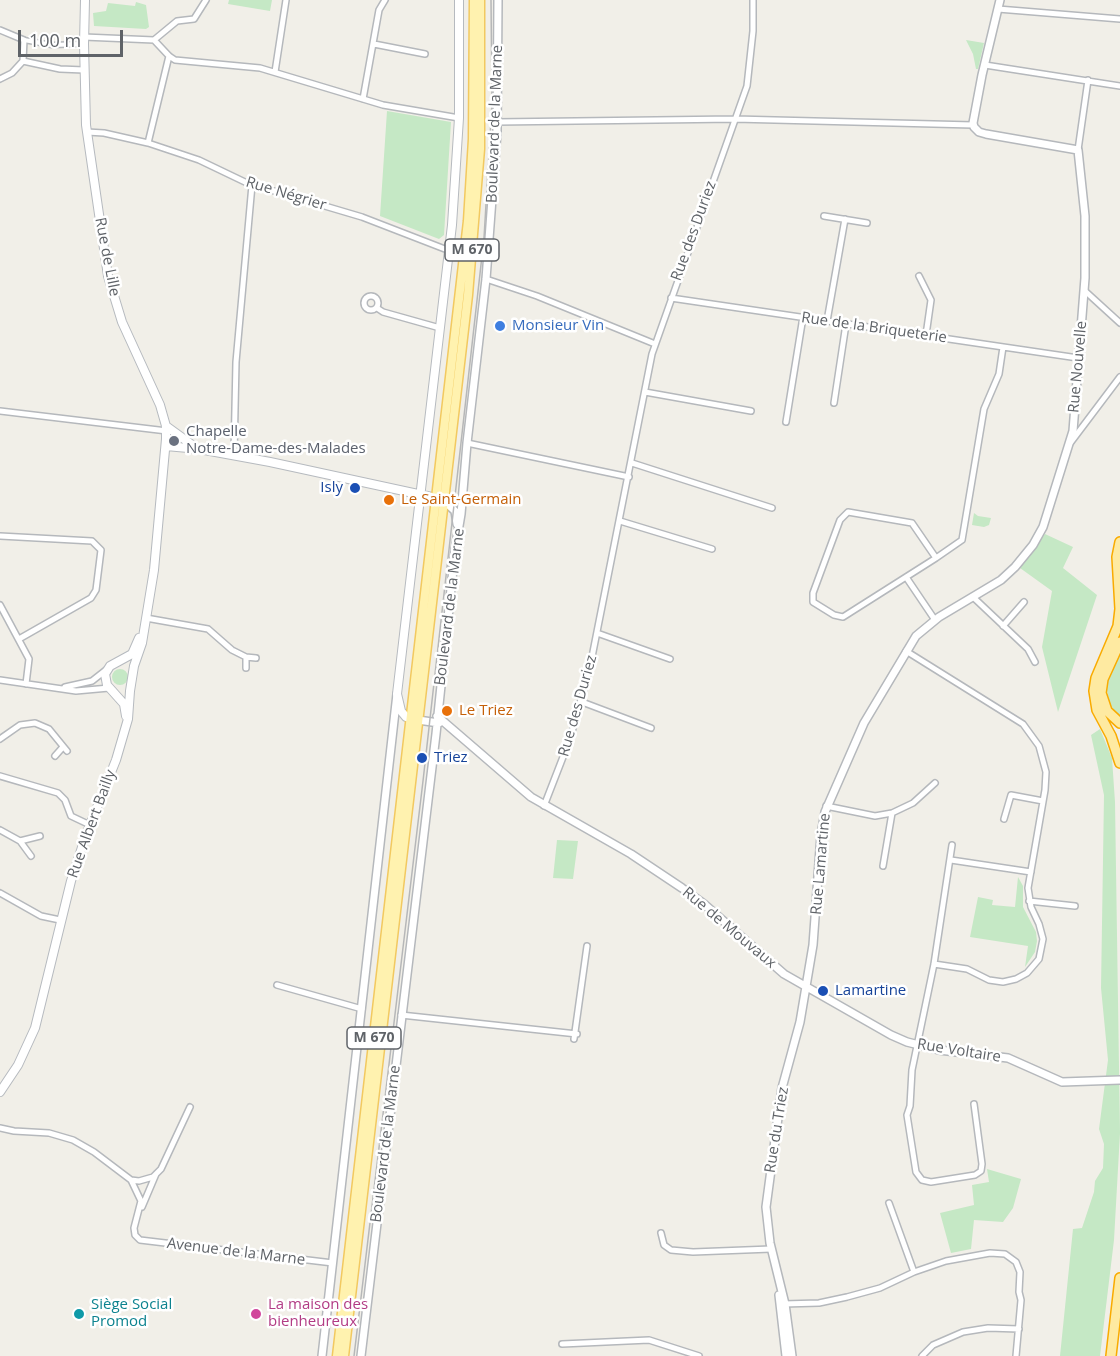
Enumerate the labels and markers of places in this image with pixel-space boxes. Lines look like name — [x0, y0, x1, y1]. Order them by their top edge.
place label: Monsieur Vin — [512, 317, 604, 335]
marker: Monsieur Vin — [493, 319, 507, 333]
place label: Chapelle Notre-Dame-des-Malades — [186, 423, 366, 458]
marker: Chapelle Notre-Dame-des-Malades — [167, 434, 181, 448]
place label: Isly — [320, 479, 343, 497]
marker: Isly — [348, 481, 362, 495]
place label: Le Saint-Germain — [401, 491, 522, 509]
marker: Le Saint-Germain — [382, 493, 396, 507]
place label: Le Triez — [459, 702, 513, 720]
marker: Le Triez — [440, 704, 454, 718]
place label: Triez — [434, 749, 468, 767]
marker: Triez — [415, 751, 429, 765]
place label: Lamartine — [835, 982, 906, 1000]
marker: Lamartine — [816, 984, 830, 998]
place label: Siège Social Promod — [91, 1296, 172, 1331]
place label: La maison des bienheureux — [268, 1296, 368, 1331]
marker: Siège Social Promod — [72, 1307, 86, 1321]
marker: La maison des bienheureux — [249, 1307, 263, 1321]

